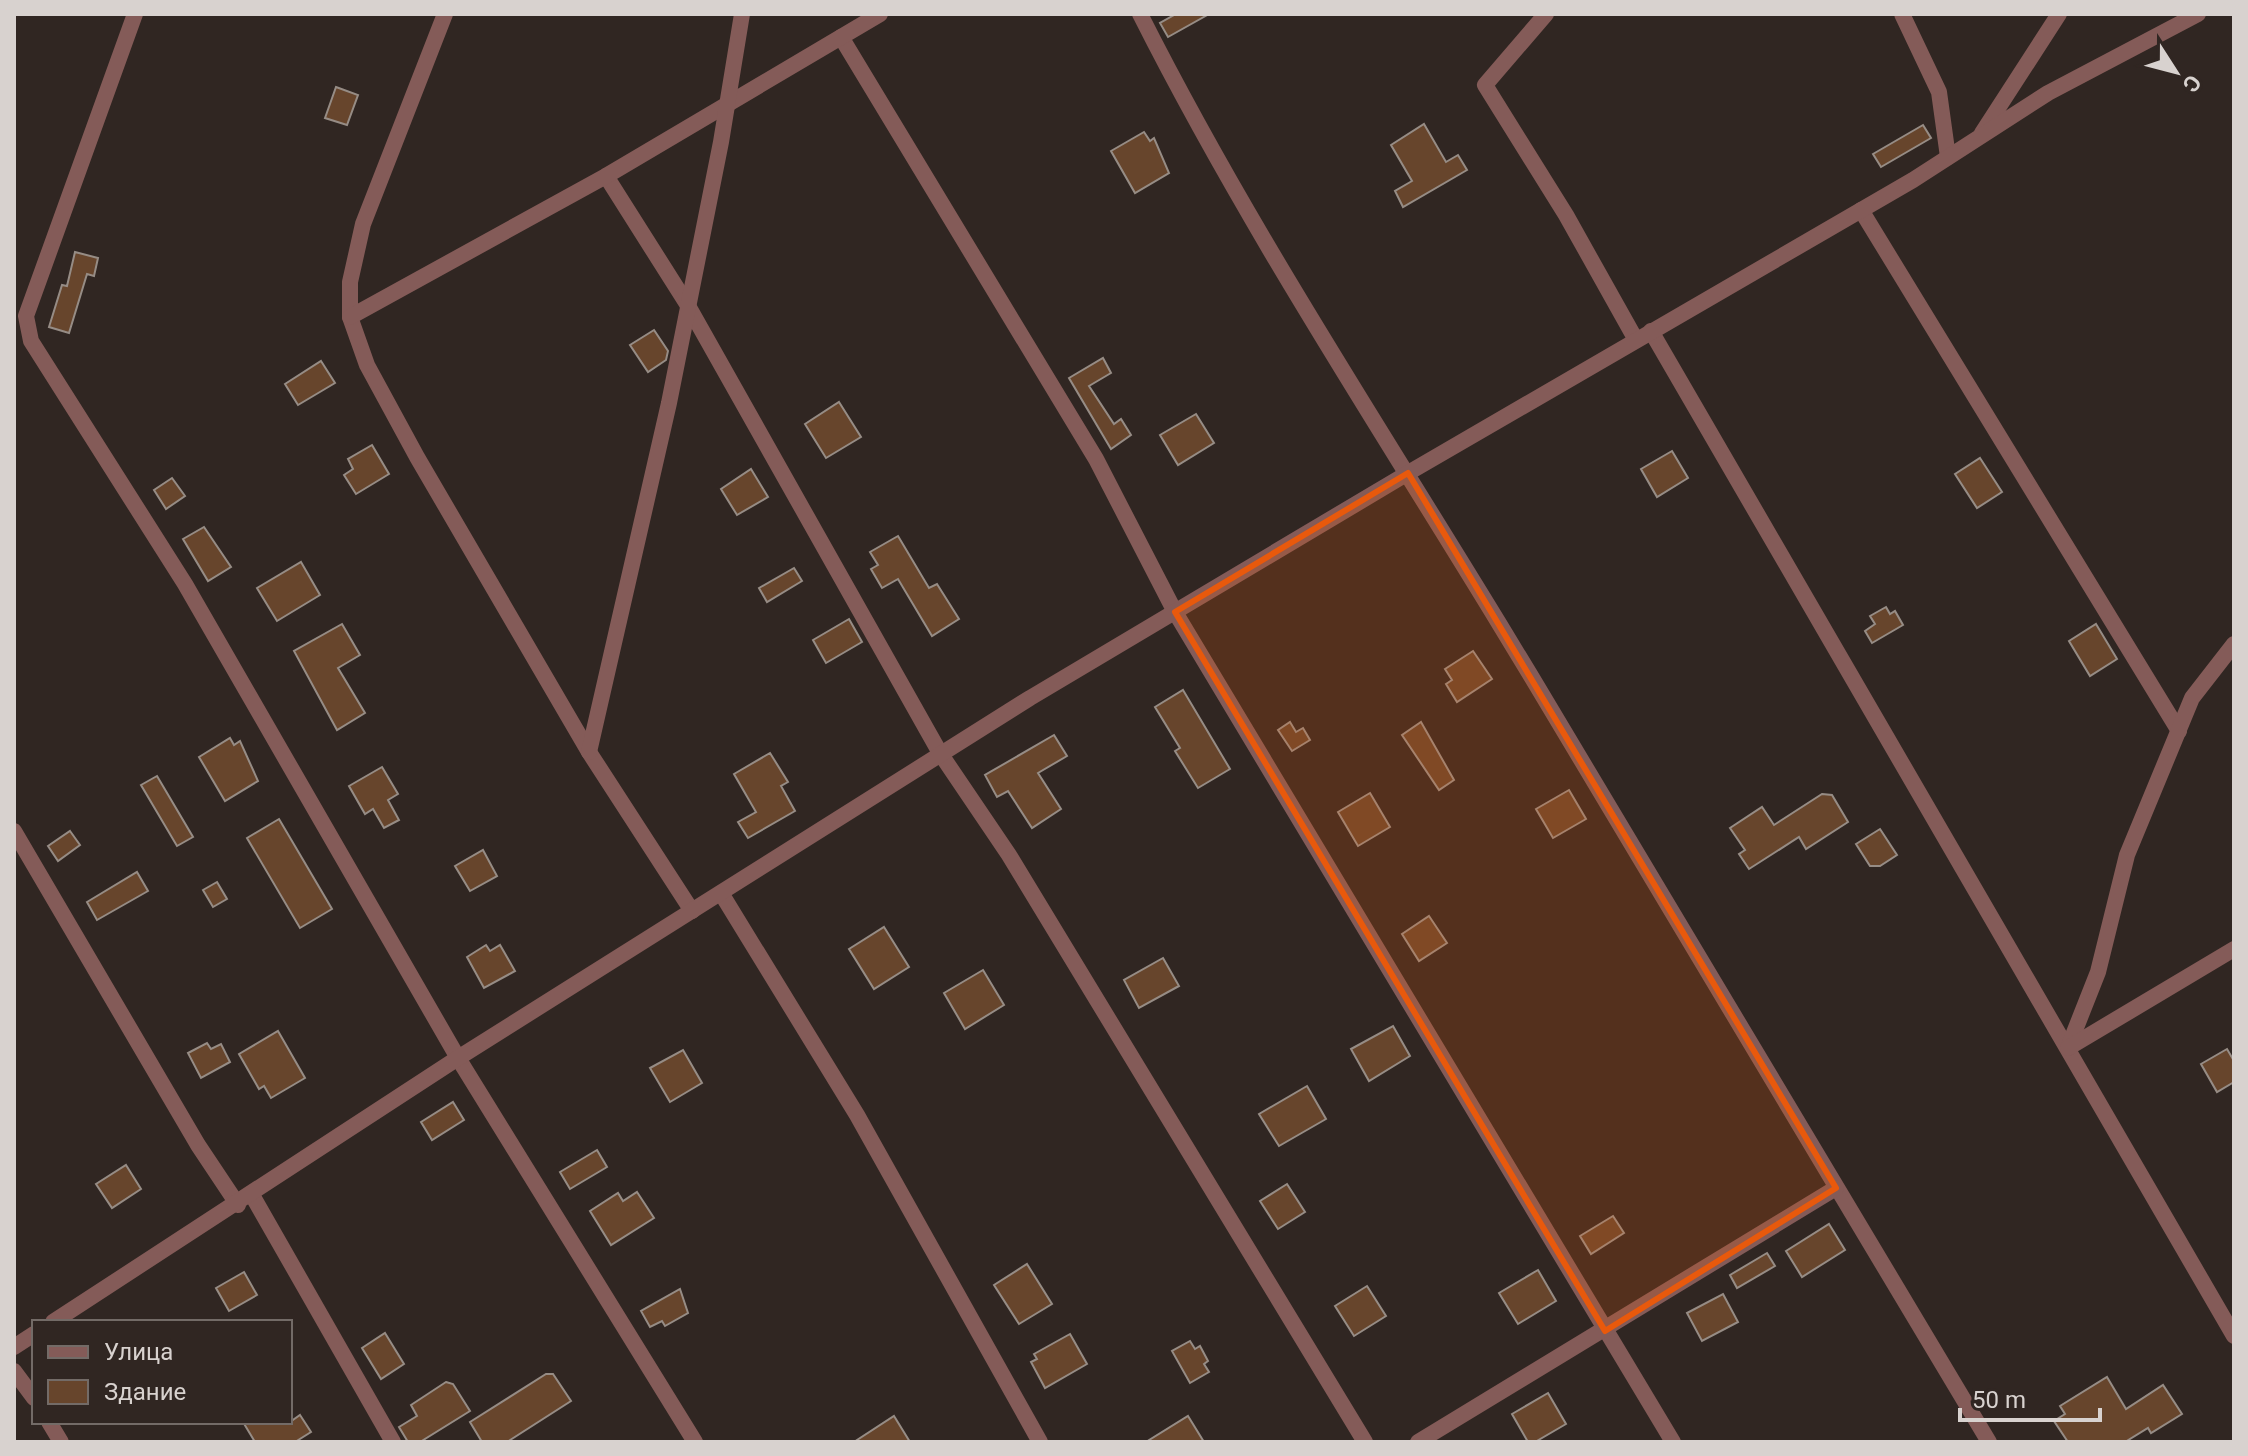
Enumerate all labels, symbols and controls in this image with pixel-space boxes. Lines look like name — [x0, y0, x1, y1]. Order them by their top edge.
north arrow — [2136, 32, 2216, 112]
text: С — [2177, 70, 2206, 97]
legend — [32, 1320, 292, 1424]
text: Улица — [104, 1338, 173, 1366]
scale bar — [1960, 1372, 2100, 1422]
text: Здание — [104, 1378, 186, 1406]
text: 50 m — [1972, 1386, 2026, 1414]

